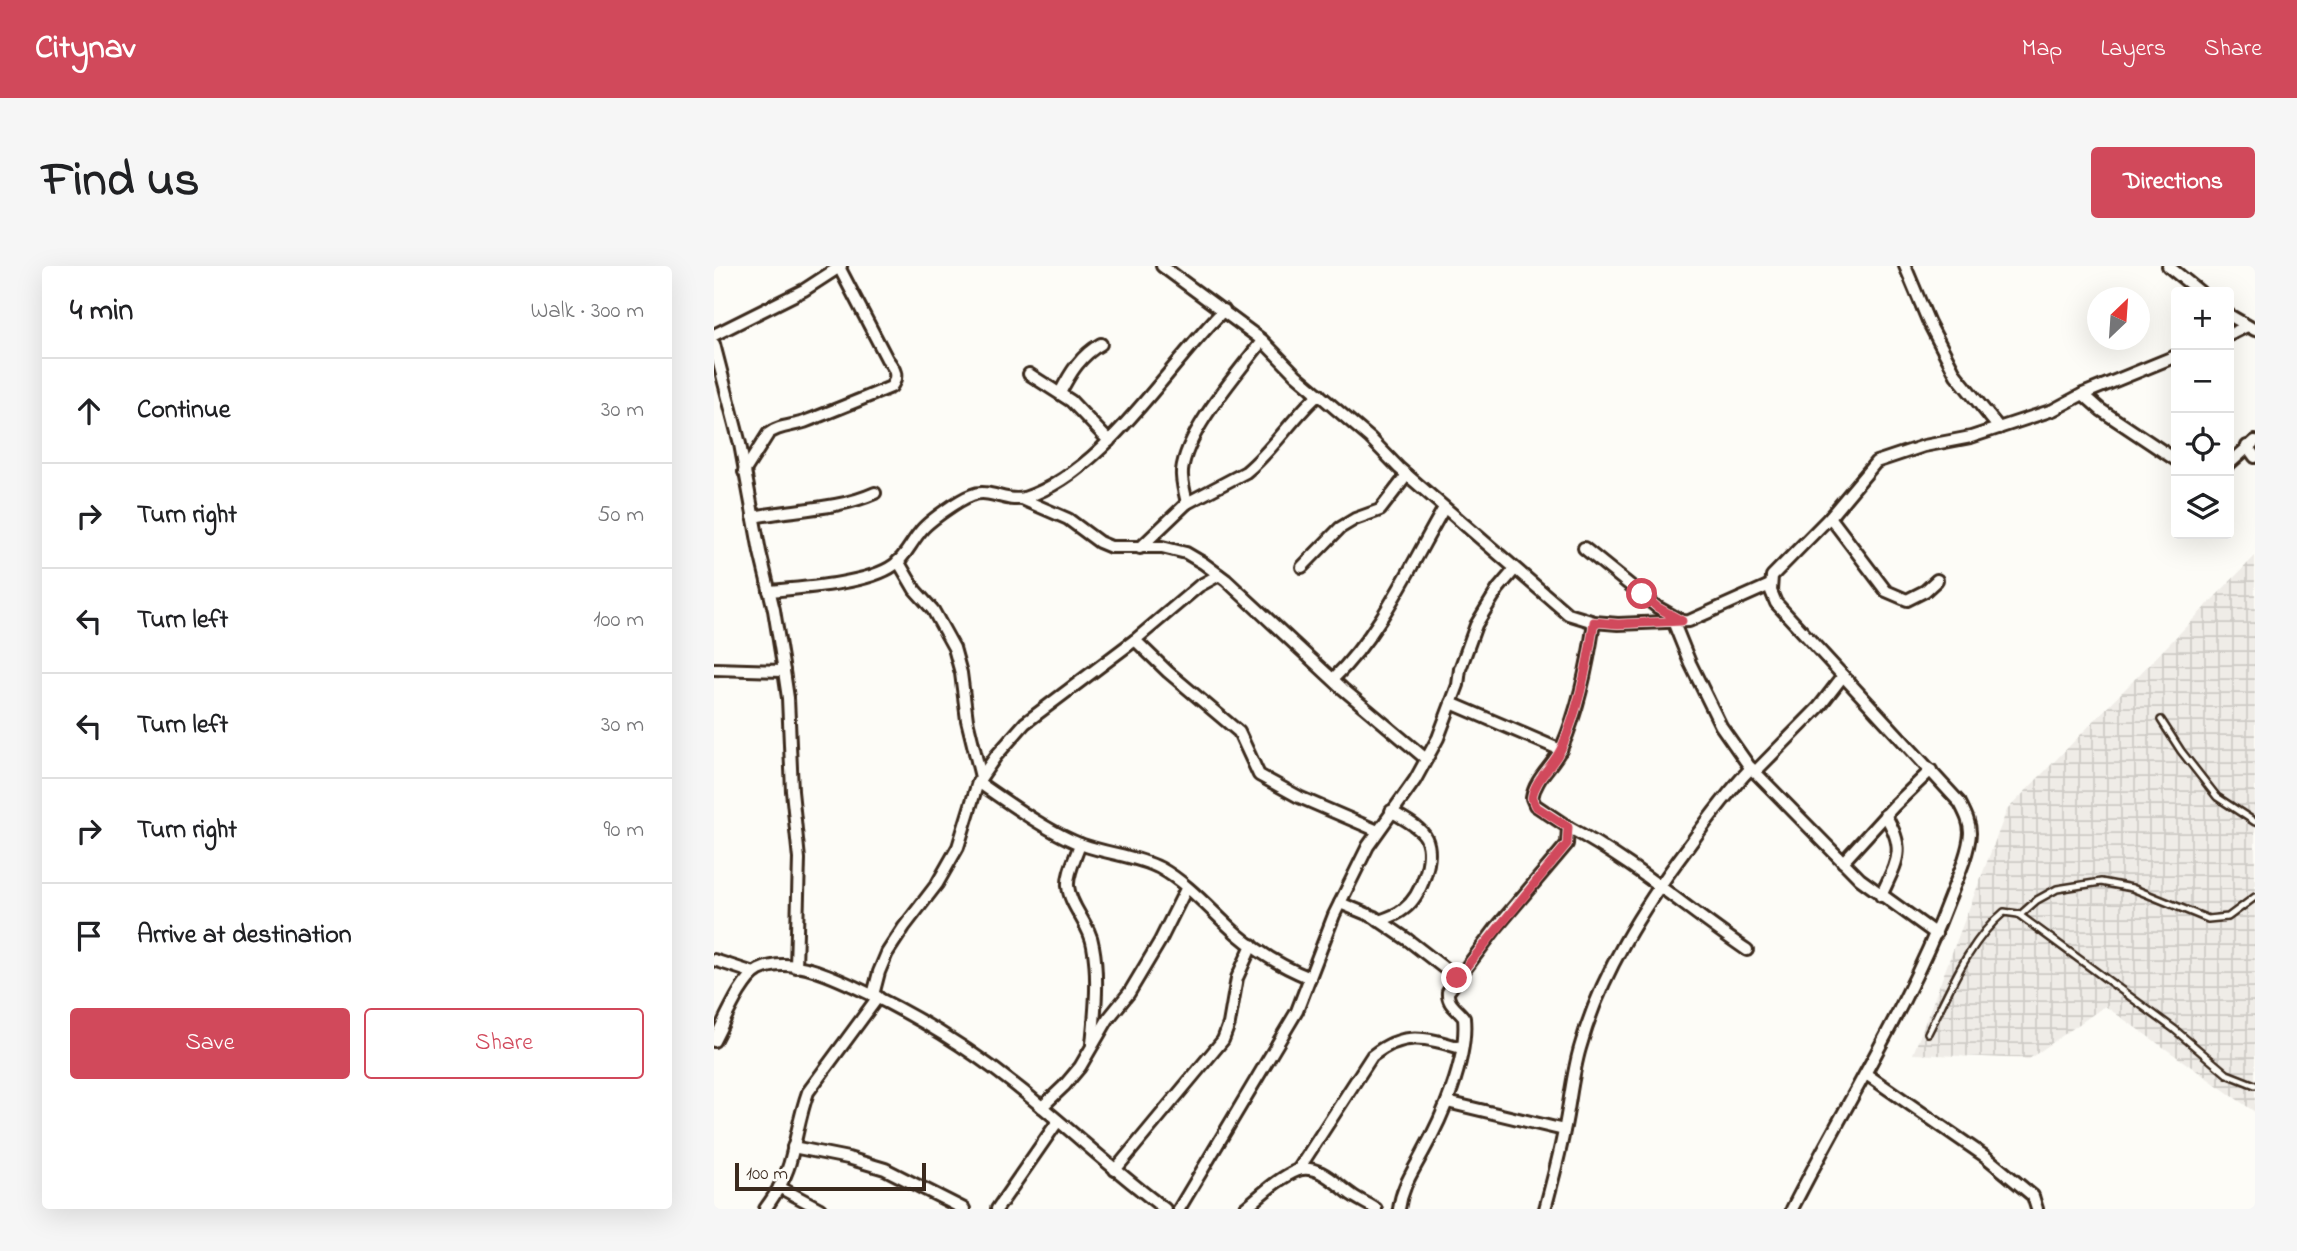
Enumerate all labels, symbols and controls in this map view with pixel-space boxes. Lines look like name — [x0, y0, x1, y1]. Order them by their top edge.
text: Citynav — [35, 25, 135, 73]
text: Map — [2022, 32, 2062, 67]
text: Layers — [2100, 32, 2166, 67]
text: Share — [2204, 32, 2262, 67]
text: Find us — [42, 146, 199, 218]
button: Directions — [2091, 147, 2255, 218]
north arrow — [2087, 287, 2150, 350]
map controls — [2171, 287, 2234, 539]
button: + — [2171, 287, 2234, 350]
text: 4 min — [70, 290, 133, 334]
text: Walk · 300 m — [530, 295, 644, 328]
button: − — [2171, 350, 2234, 413]
icon: ahead — [70, 392, 108, 430]
text: Continue — [137, 392, 230, 430]
text: 30 m — [601, 394, 644, 427]
button: locate — [2171, 413, 2234, 476]
button: layers — [2171, 476, 2234, 539]
icon: right — [70, 497, 108, 535]
text: Turn right — [137, 497, 237, 535]
text: 50 m — [597, 499, 644, 532]
route start — [1626, 578, 1657, 609]
icon: left — [70, 602, 108, 640]
text: Turn left — [137, 602, 228, 640]
text: 100 m — [593, 604, 644, 637]
icon: left — [70, 707, 108, 745]
text: Turn left — [137, 707, 228, 745]
text: 30 m — [601, 709, 644, 742]
icon: right — [70, 812, 108, 850]
text: Turn right — [137, 812, 237, 850]
text: 90 m — [604, 814, 644, 847]
icon: arrive — [70, 917, 108, 955]
text: Arrive at destination — [137, 917, 352, 955]
route end — [1441, 962, 1472, 993]
button: Save — [70, 1008, 350, 1079]
button: Share — [364, 1008, 644, 1079]
scale bar — [735, 1160, 926, 1192]
text: 100 m — [746, 1161, 788, 1188]

